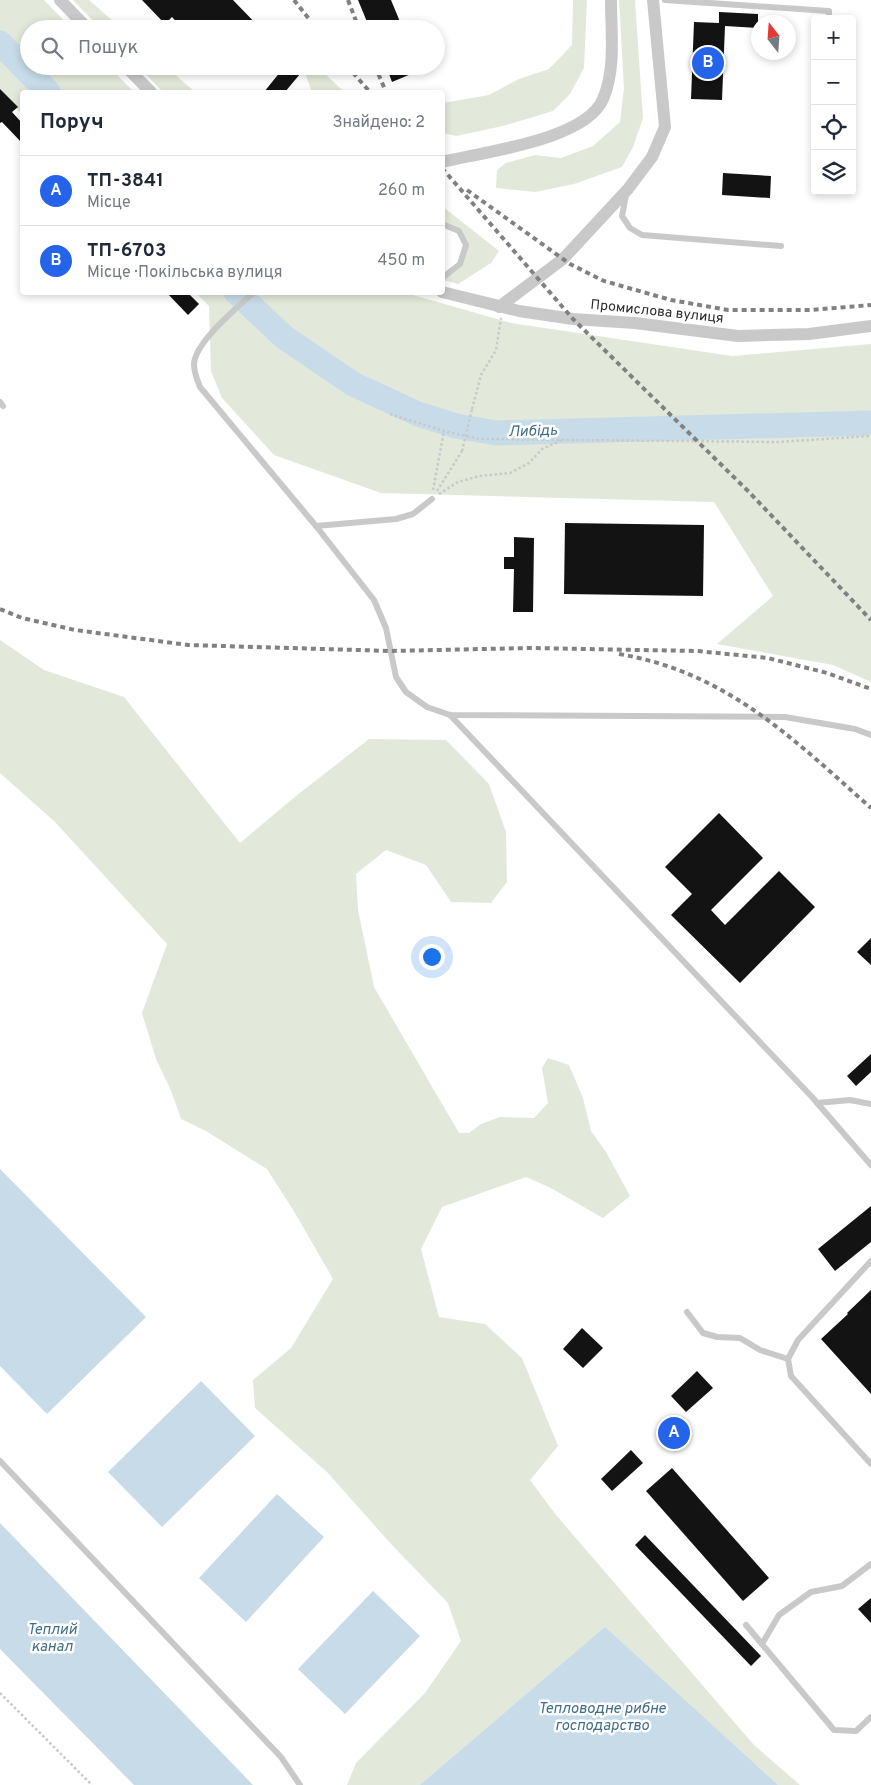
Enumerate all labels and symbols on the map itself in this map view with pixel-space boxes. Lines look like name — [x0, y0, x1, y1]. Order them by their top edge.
north arrow — [751, 15, 796, 60]
pin: B — [692, 44, 724, 82]
street label: Промислова вулиця — [590, 297, 724, 327]
water label: Либідь — [508, 422, 558, 442]
your location — [419, 944, 445, 970]
pin: A — [658, 1414, 690, 1452]
water label: Теплий канал — [27, 1621, 78, 1657]
water label: Тепловодне рибне господарство — [538, 1700, 666, 1736]

